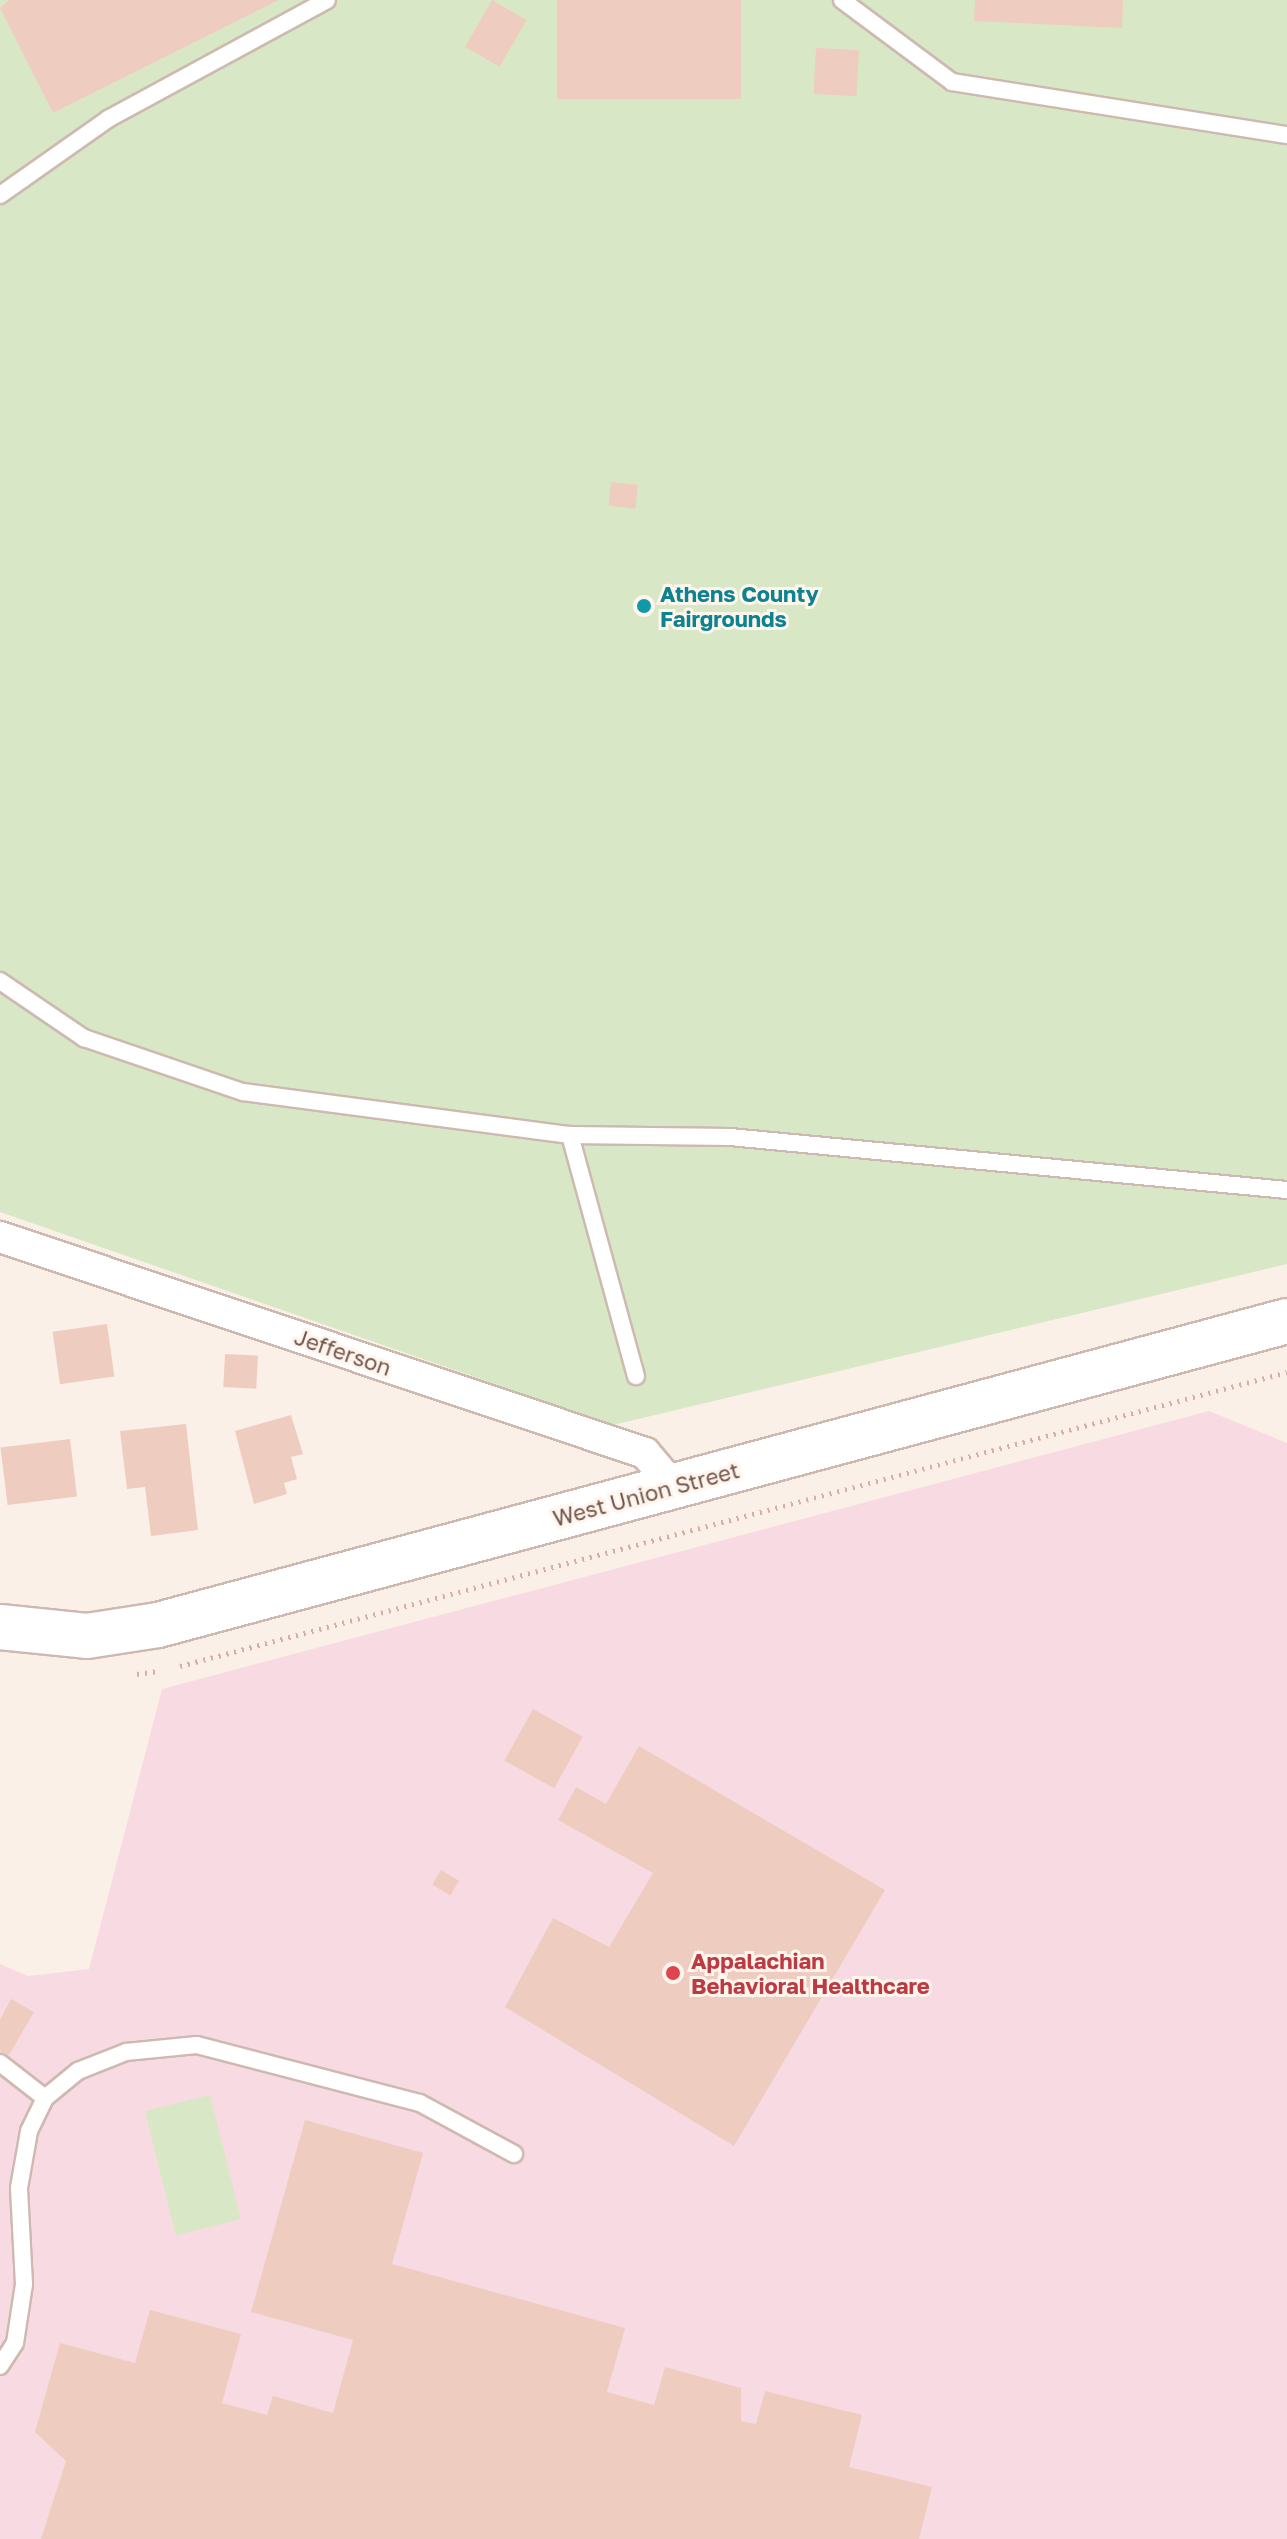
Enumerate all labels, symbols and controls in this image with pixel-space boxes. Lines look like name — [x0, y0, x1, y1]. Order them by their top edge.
place label: Athens County Fairgrounds — [660, 580, 819, 632]
marker: Athens County Fairgrounds — [635, 597, 653, 615]
street label: Jefferson — [291, 1323, 395, 1381]
street label: West Union Street — [550, 1456, 742, 1532]
place label: Appalachian Behavioral Healthcare — [691, 1947, 930, 1998]
marker: Appalachian Behavioral Healthcare — [662, 1962, 684, 1984]

